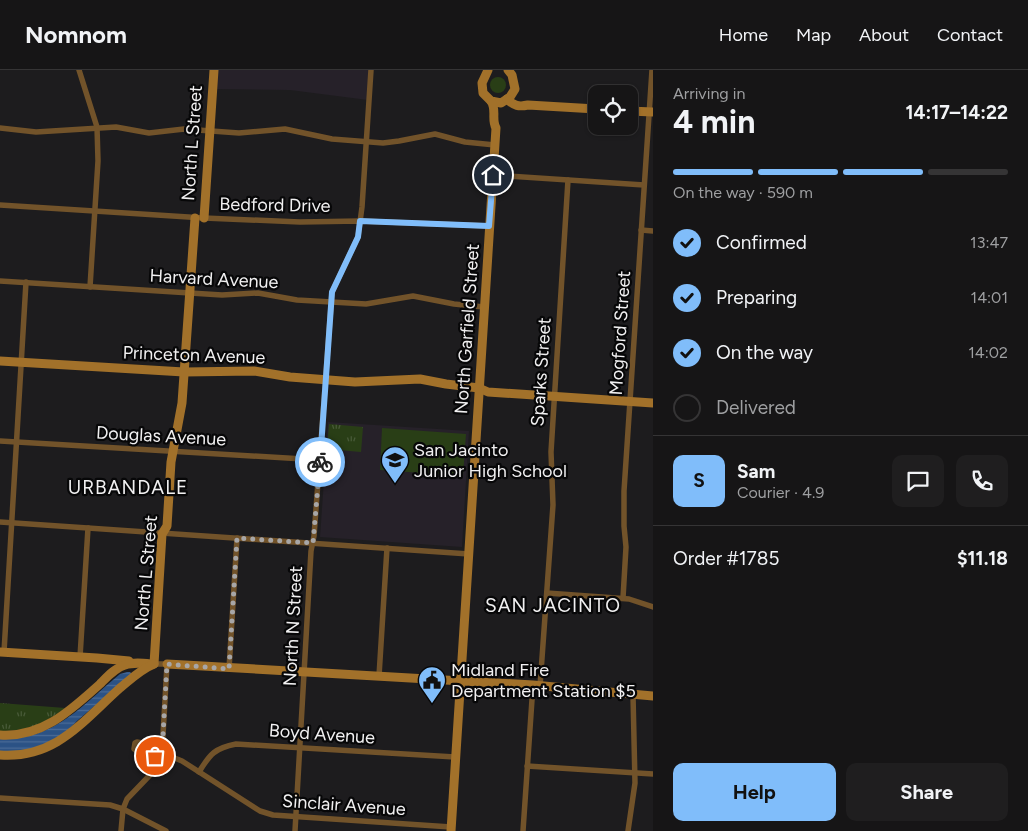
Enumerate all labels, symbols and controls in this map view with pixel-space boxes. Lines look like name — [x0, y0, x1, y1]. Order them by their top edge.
text: Nomnom — [25, 20, 127, 49]
text: Home — [719, 24, 768, 46]
text: Map — [796, 24, 831, 46]
text: About — [859, 24, 909, 46]
text: Contact — [937, 24, 1003, 46]
street label: North L Street — [177, 84, 207, 202]
text: Arriving in — [673, 84, 745, 103]
map controls — [588, 85, 638, 135]
button: locate — [588, 85, 638, 135]
text: 14:17–14:22 — [905, 101, 1008, 124]
text: 4 min — [673, 103, 755, 141]
pin — [472, 154, 514, 196]
icon: home — [479, 161, 507, 189]
text: On the way · 590 m — [673, 183, 813, 202]
street label: Bedford Drive — [219, 193, 331, 217]
icon: check — [673, 229, 701, 257]
text: Confirmed — [716, 231, 807, 254]
text: 13:47 — [970, 233, 1008, 252]
street label: North Garfield Street — [450, 243, 484, 415]
street label: Harvard Avenue — [149, 265, 279, 293]
street label: Mogford Street — [605, 270, 635, 396]
icon: check — [673, 284, 701, 312]
text: Preparing — [716, 286, 797, 309]
text: 14:01 — [971, 288, 1008, 307]
street label: Sparks Street — [526, 317, 556, 427]
icon: check — [673, 339, 701, 367]
text: On the way — [716, 341, 813, 364]
street label: Princeton Avenue — [122, 342, 266, 368]
text: 14:02 — [968, 343, 1008, 362]
text: Delivered — [716, 396, 796, 419]
street label: Douglas Avenue — [95, 422, 227, 450]
courier — [295, 437, 345, 487]
place label: San Jacinto Junior High School — [414, 439, 567, 482]
school or university icon: San Jacinto Junior High School — [380, 445, 410, 484]
icon: bike — [306, 448, 334, 476]
button: chat — [892, 455, 944, 507]
button: phone — [956, 455, 1008, 507]
text: Sam — [737, 460, 775, 483]
text: S — [693, 469, 705, 492]
district label: URBANDALE — [68, 476, 188, 499]
text: Courier · 4.9 — [737, 483, 824, 502]
street label: North L Street — [130, 514, 162, 632]
text: Order #1785 — [673, 547, 779, 570]
text: $11.18 — [957, 547, 1008, 570]
street label: North N Street — [279, 565, 307, 687]
district label: SAN JACINTO — [485, 594, 621, 617]
place label: Midland Fire Department Station $5 — [451, 659, 636, 702]
public building icon: Midland Fire Department Station $5 — [417, 665, 447, 704]
street label: Boyd Avenue — [268, 719, 376, 749]
pin — [134, 735, 176, 777]
icon: bag — [141, 742, 169, 770]
button: Help — [673, 763, 836, 821]
button: Share — [846, 763, 1008, 821]
street label: Sinclair Avenue — [282, 790, 407, 820]

